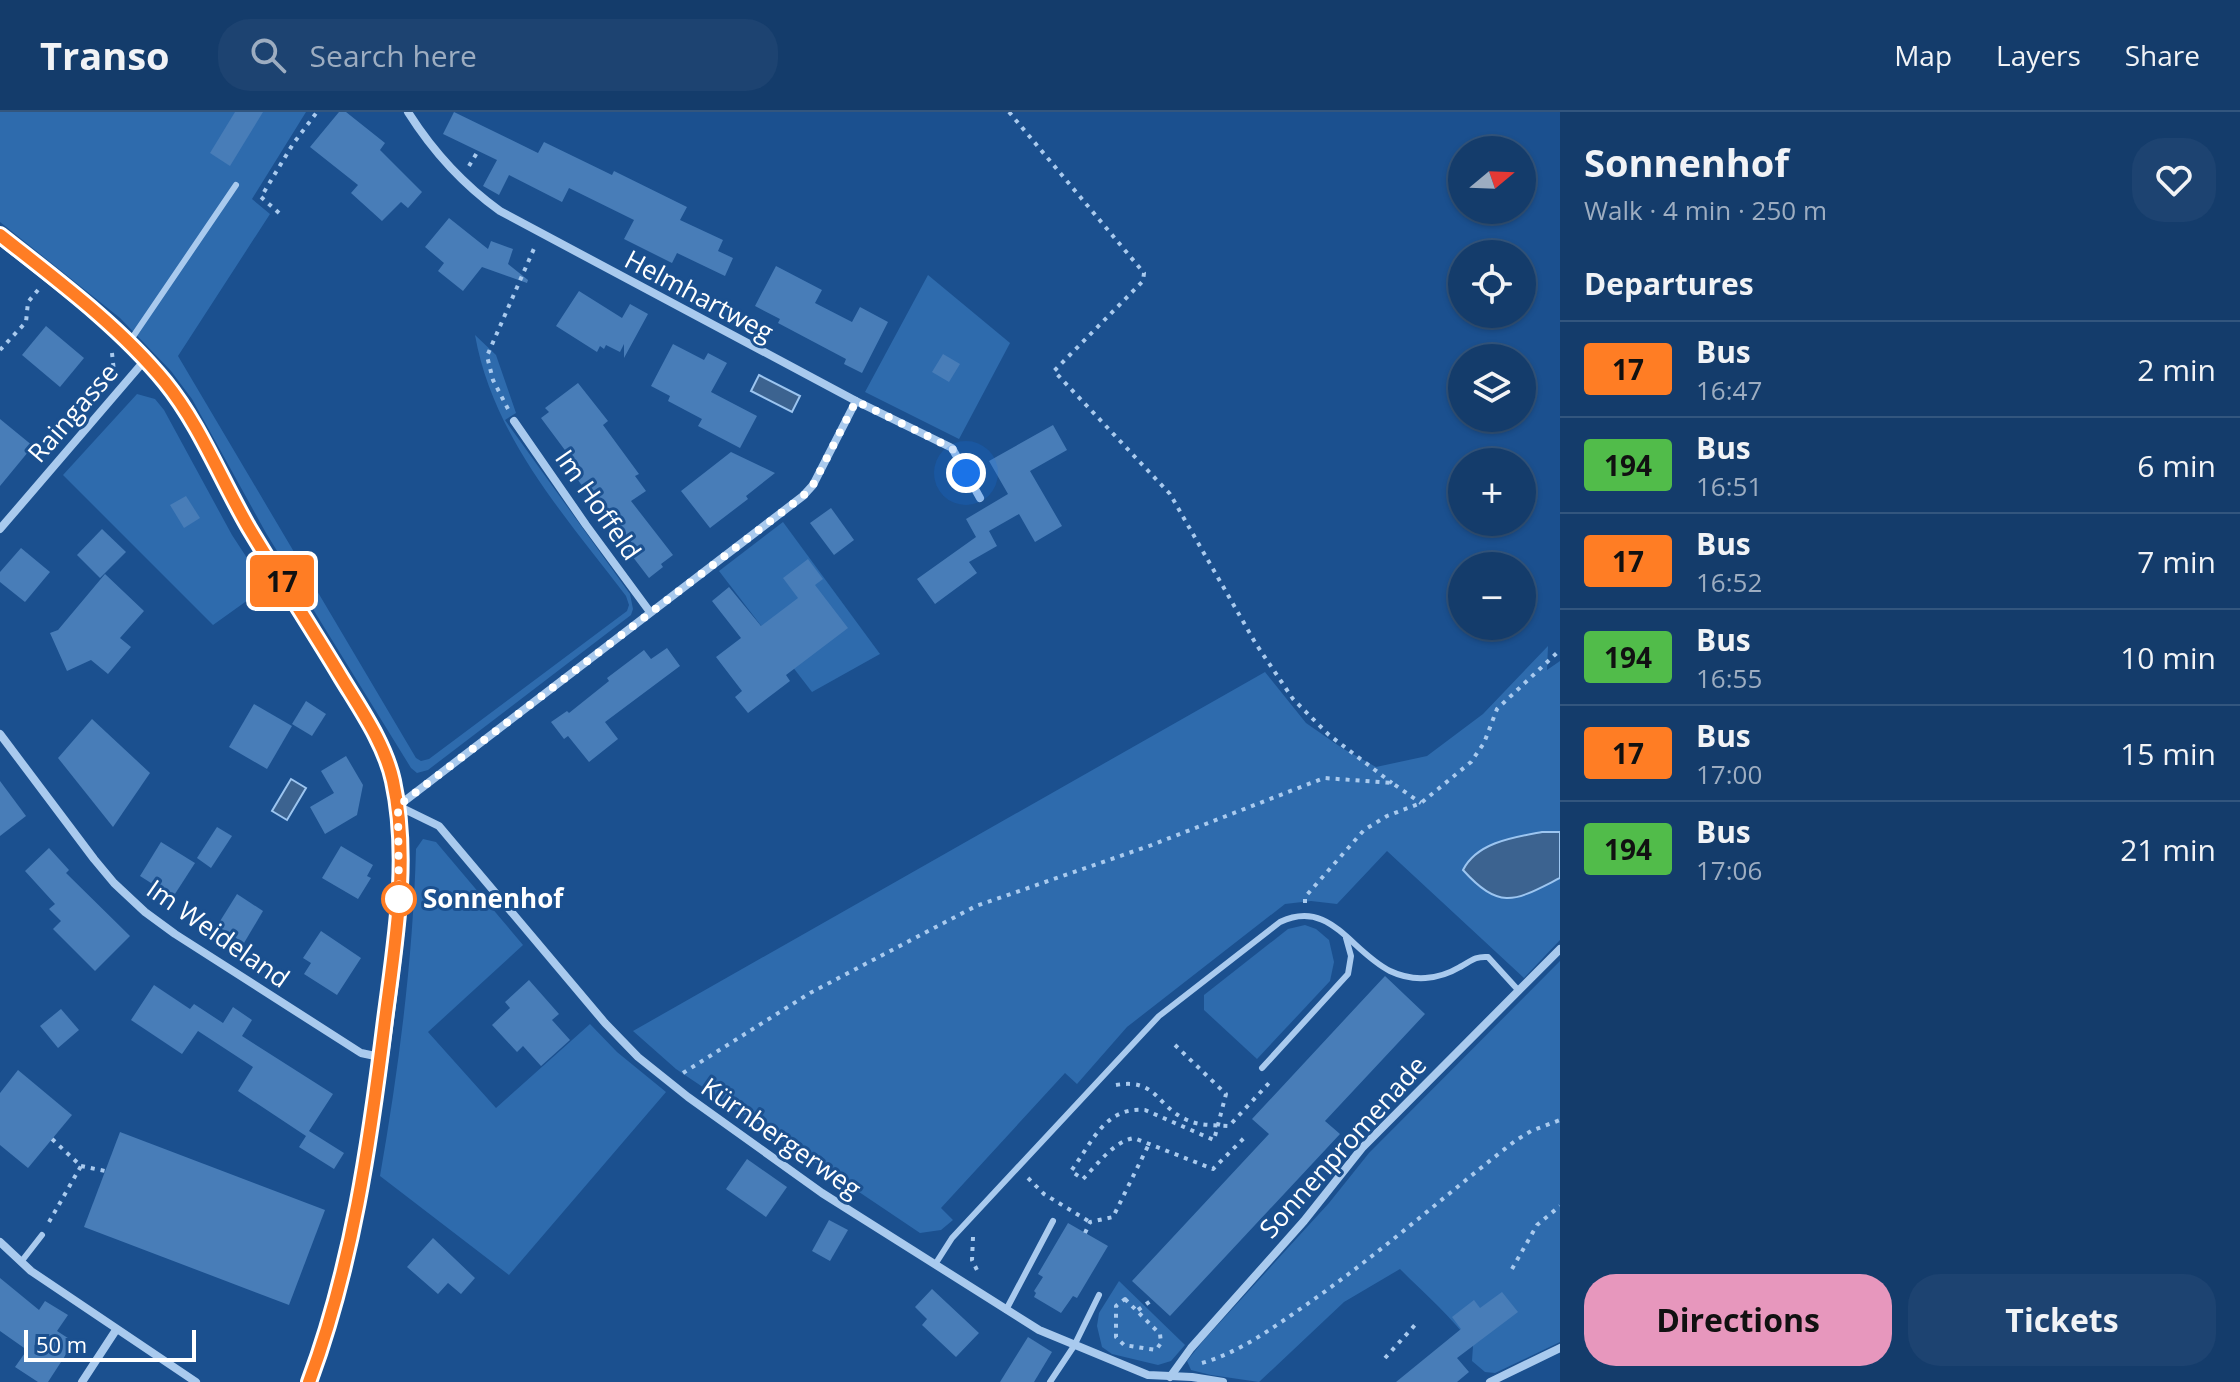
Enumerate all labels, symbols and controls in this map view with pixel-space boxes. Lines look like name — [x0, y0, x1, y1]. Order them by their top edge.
search box — [218, 19, 778, 91]
text: Transo — [40, 29, 170, 81]
icon: search — [246, 33, 290, 77]
text: Search here — [310, 35, 477, 76]
text: Map — [1894, 36, 1952, 74]
text: Layers — [1996, 36, 2081, 74]
text: Share — [2125, 36, 2200, 74]
north arrow — [1448, 136, 1536, 224]
map controls — [1448, 136, 1536, 640]
text: Sonnenhof — [1584, 136, 1789, 188]
button: heart — [2132, 138, 2216, 222]
text: Walk · 4 min · 250 m — [1584, 192, 1827, 228]
button: locate — [1448, 240, 1536, 328]
street label: Helmhartweg — [619, 241, 780, 349]
text: Departures — [1584, 263, 1754, 304]
text: Bus — [1696, 331, 1751, 372]
button: layers — [1448, 344, 1536, 432]
text: 2 min — [2137, 349, 2216, 390]
text: 17 — [1612, 350, 1644, 388]
street label: Raingasse — [19, 355, 126, 470]
text: 16:47 — [1696, 372, 1762, 408]
text: Bus — [1696, 427, 1751, 468]
street label: Im Hoffeld — [548, 442, 650, 567]
text: 6 min — [2137, 445, 2216, 486]
text: 194 — [1604, 446, 1652, 484]
button: + — [1448, 448, 1536, 536]
your location — [946, 453, 986, 493]
text: 16:51 — [1696, 468, 1762, 504]
text: Bus — [1696, 523, 1751, 564]
text: 7 min — [2137, 541, 2216, 582]
text: 17 — [1612, 542, 1644, 580]
button: − — [1448, 552, 1536, 640]
line badge: 17 — [246, 555, 318, 607]
text: 17 — [266, 562, 298, 600]
text: 16:52 — [1696, 564, 1762, 600]
text: Bus — [1696, 619, 1751, 660]
text: 10 min — [2120, 637, 2216, 678]
text: 194 — [1604, 638, 1652, 676]
text: 16:55 — [1696, 660, 1762, 696]
text: Bus — [1696, 715, 1751, 756]
text: 15 min — [2120, 733, 2216, 774]
text: 17 — [1612, 734, 1644, 772]
text: 17:00 — [1696, 756, 1762, 792]
text: Bus — [1696, 811, 1751, 852]
text: 21 min — [2120, 829, 2216, 870]
text: 194 — [1604, 830, 1652, 868]
text: 17:06 — [1696, 852, 1762, 888]
street label: Im Weideland — [140, 871, 297, 996]
place label: Sonnenhof — [423, 880, 565, 916]
marker: Sonnenhof — [382, 882, 416, 916]
street label: Sonnenpromenade — [1251, 1047, 1434, 1245]
street label: Kürnbergerweg — [694, 1069, 869, 1206]
button: Directions — [1584, 1274, 1892, 1366]
button: Tickets — [1908, 1274, 2216, 1366]
scale bar — [24, 1326, 196, 1362]
text: 50 m — [36, 1329, 87, 1359]

